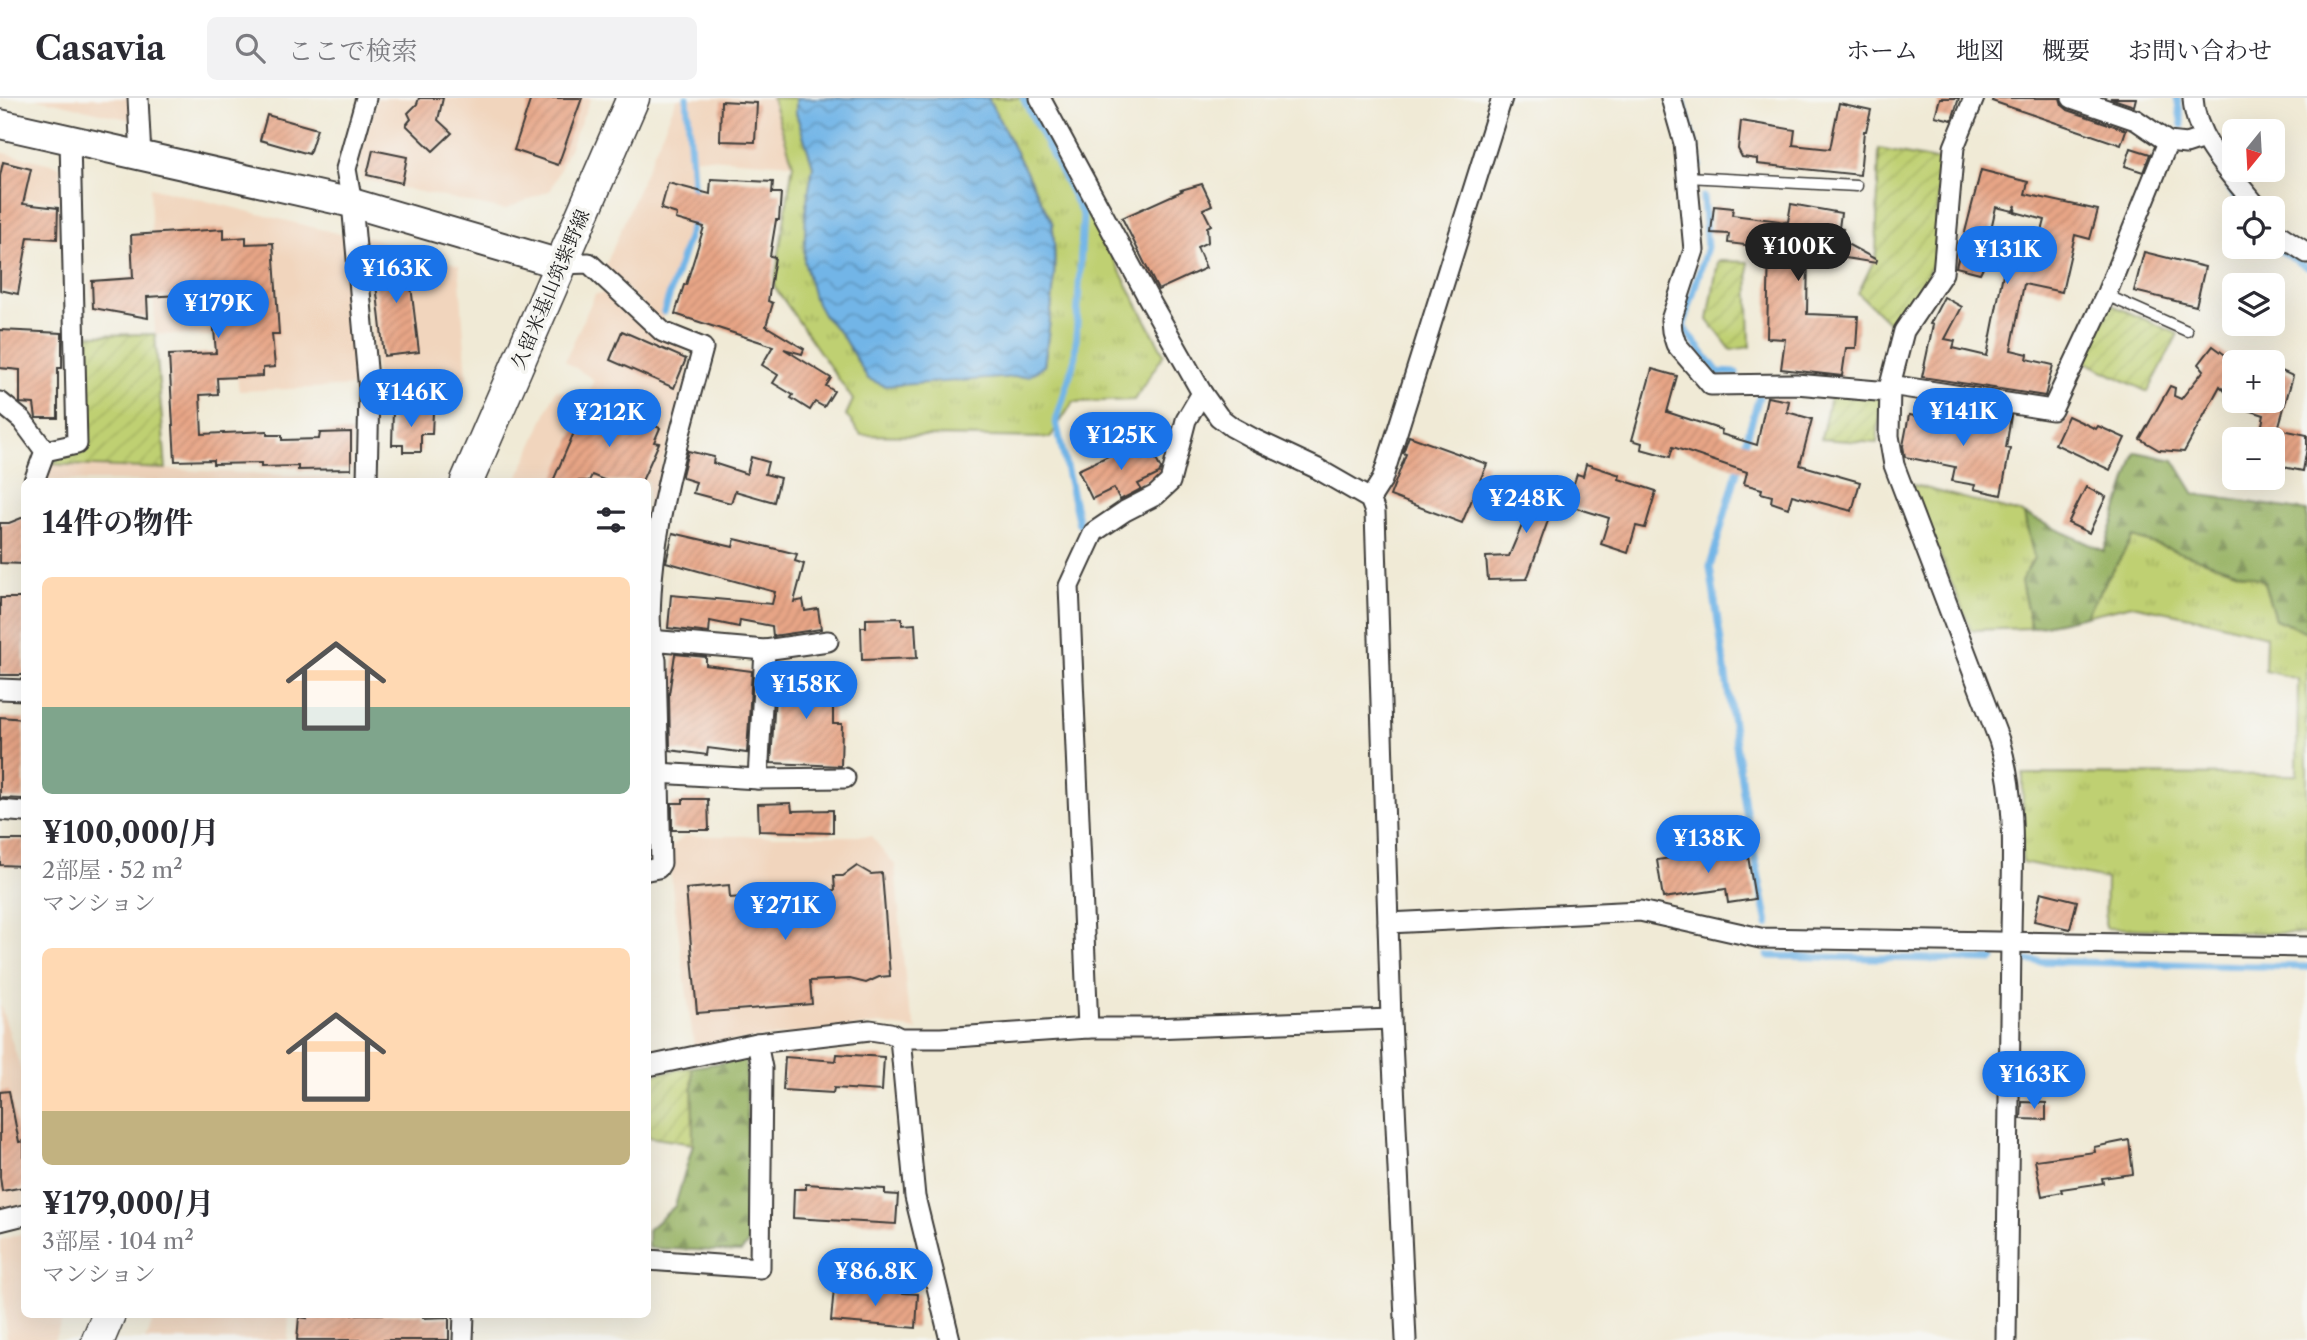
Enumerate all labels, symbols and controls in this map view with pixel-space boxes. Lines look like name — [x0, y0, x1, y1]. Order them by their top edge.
search box — [207, 17, 697, 80]
text: Casavia — [35, 28, 165, 69]
icon: search — [231, 29, 269, 67]
text: ここで検索 — [287, 35, 417, 67]
text: ホーム — [1846, 36, 1918, 65]
text: 地図 — [1956, 36, 2004, 65]
text: 概要 — [2042, 36, 2090, 65]
text: お問い合わせ — [2128, 36, 2272, 65]
north arrow — [2222, 119, 2286, 182]
map controls — [2222, 119, 2285, 490]
button: locate — [2222, 196, 2285, 259]
street label: 久留米基山筑紫野線 — [506, 206, 594, 372]
pin: ¥100K — [1749, 223, 1847, 283]
pin: ¥131K — [1958, 226, 2056, 286]
text: ¥100K — [1761, 232, 1835, 260]
text: ¥131K — [1973, 235, 2041, 263]
pin: ¥163K — [347, 246, 445, 305]
text: ¥163K — [360, 254, 432, 282]
button: layers — [2222, 273, 2285, 336]
pin: ¥179K — [169, 280, 267, 340]
text: ¥179K — [183, 289, 253, 317]
button: + — [2222, 350, 2285, 413]
pin: ¥146K — [362, 370, 460, 429]
text: ¥146K — [375, 378, 447, 406]
pin: ¥141K — [1914, 388, 2012, 448]
pin: ¥212K — [560, 390, 658, 449]
text: ¥141K — [1929, 397, 1997, 425]
text: ¥212K — [573, 398, 645, 426]
pin: ¥125K — [1072, 412, 1170, 472]
text: ¥125K — [1086, 421, 1156, 449]
button: − — [2222, 427, 2285, 490]
pin: ¥248K — [1477, 476, 1575, 535]
text: ¥248K — [1488, 484, 1564, 512]
icon: filters — [592, 501, 630, 539]
text: 14件の物件 — [42, 504, 193, 541]
icon: home — [273, 623, 399, 749]
pin: ¥158K — [757, 662, 855, 721]
text: ¥158K — [770, 670, 842, 698]
text: ¥100,000/月 — [42, 814, 220, 851]
pin: ¥138K — [1659, 816, 1757, 875]
text: ¥138K — [1672, 824, 1744, 852]
text: 2部屋 · 52 m² — [42, 856, 183, 884]
pin: ¥271K — [736, 882, 834, 942]
text: マンション — [42, 889, 156, 917]
text: ¥271K — [750, 891, 820, 919]
icon: home — [273, 994, 399, 1120]
pin: ¥163K — [1985, 1052, 2083, 1111]
text: ¥163K — [1998, 1060, 2070, 1088]
text: ¥179,000/月 — [42, 1185, 214, 1222]
text: 3部屋 · 104 m² — [42, 1227, 194, 1255]
pin: ¥86.8K — [818, 1248, 932, 1308]
text: ¥86.8K — [834, 1257, 916, 1285]
text: マンション — [42, 1260, 156, 1288]

